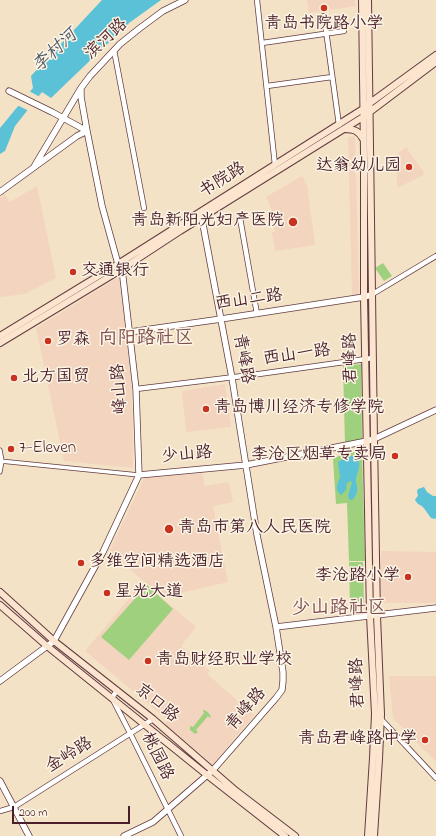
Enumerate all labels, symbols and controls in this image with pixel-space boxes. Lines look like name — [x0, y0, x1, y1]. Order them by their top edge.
marker: 青岛书院路小学 — [319, 3, 329, 13]
street label: 滨河路 — [81, 15, 133, 65]
place label: 青岛书院路小学 — [265, 15, 383, 35]
water label: 李村河 — [29, 26, 83, 78]
place label: 达翁幼儿园 — [316, 157, 401, 177]
street label: 书院路 — [196, 159, 250, 203]
marker: 达翁幼儿园 — [404, 162, 414, 172]
place label: 青岛新阳光妇产医院 — [131, 212, 284, 232]
marker: 青岛新阳光妇产医院 — [287, 216, 299, 228]
place label: 交通银行 — [81, 262, 149, 282]
marker: 交通银行 — [68, 267, 78, 277]
street label: 西山二路 — [214, 286, 284, 316]
district label: 向阳路社区 — [99, 329, 193, 351]
place label: 罗森 — [56, 331, 90, 351]
street label: 青峰路 — [228, 332, 256, 386]
street label: 君峰路 — [341, 332, 363, 384]
marker: 罗森 — [43, 336, 53, 346]
street label: 西山一路 — [262, 341, 332, 371]
street label: 峰山路 — [109, 363, 133, 415]
place label: 北方国贸 — [22, 368, 90, 388]
marker: 北方国贸 — [9, 373, 19, 383]
place label: 青岛博川经济专修学院 — [214, 399, 384, 419]
marker: 青岛博川经济专修学院 — [201, 404, 211, 414]
place label: 7-Eleven — [19, 439, 76, 459]
marker: 7-Eleven — [6, 444, 16, 454]
street label: 少山路 — [161, 444, 213, 468]
place label: 李沧区烟草专卖局 — [251, 446, 387, 466]
marker: 李沧区烟草专卖局 — [390, 451, 400, 461]
place label: 青岛市第八人民医院 — [178, 519, 331, 539]
marker: 青岛市第八人民医院 — [163, 523, 175, 535]
place label: 多维空间精选酒店 — [89, 553, 225, 573]
marker: 多维空间精选酒店 — [76, 558, 86, 568]
place label: 李沧路小学 — [315, 567, 400, 587]
marker: 李沧路小学 — [403, 572, 413, 582]
place label: 星光大道 — [115, 583, 183, 603]
marker: 星光大道 — [102, 588, 112, 598]
district label: 少山路社区 — [292, 599, 386, 621]
place label: 青岛财经职业学校 — [156, 651, 292, 671]
marker: 青岛财经职业学校 — [143, 656, 153, 666]
street label: 君峰路 — [348, 657, 370, 709]
street label: 京口路 — [130, 680, 182, 728]
street label: 青峰路 — [223, 684, 271, 736]
street label: 桃园路 — [136, 730, 176, 784]
place label: 青岛君峰路中学 — [298, 730, 417, 750]
street label: 金岭路 — [43, 734, 97, 778]
marker: 青岛君峰路中学 — [420, 735, 430, 745]
scale bar — [14, 798, 132, 824]
text: 200 m — [19, 804, 48, 822]

